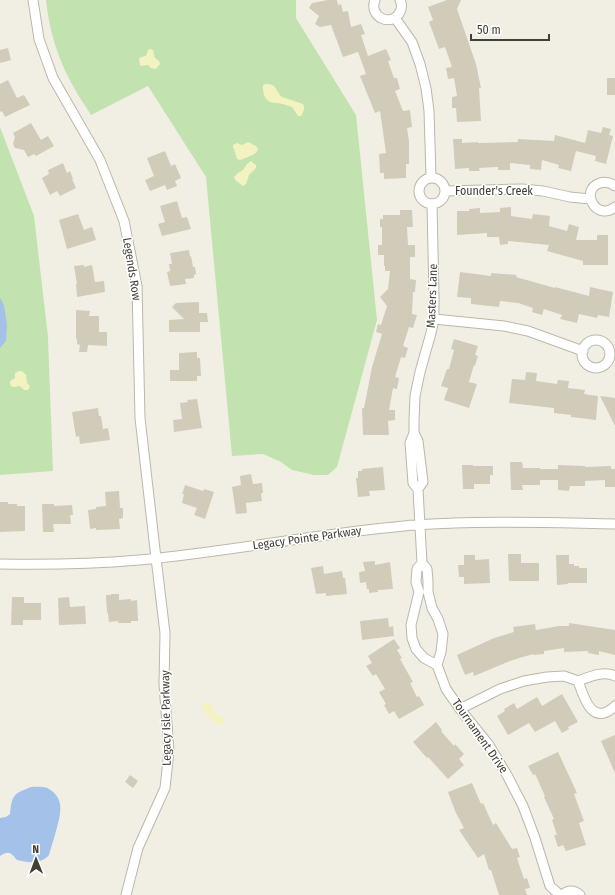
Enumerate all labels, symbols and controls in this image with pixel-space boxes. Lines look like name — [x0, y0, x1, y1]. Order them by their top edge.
scale bar — [471, 16, 549, 42]
text: 50 m — [477, 23, 501, 37]
street label: Founder's Creek — [455, 184, 533, 198]
street label: Legends Row — [120, 236, 144, 302]
street label: Masters Lane — [424, 263, 440, 328]
street label: Legacy Pointe Parkway — [252, 523, 363, 553]
street label: Legacy Isle Parkway — [158, 669, 174, 766]
street label: Tournament Drive — [449, 696, 511, 776]
north arrow — [16, 839, 56, 879]
text: N — [32, 843, 39, 856]

